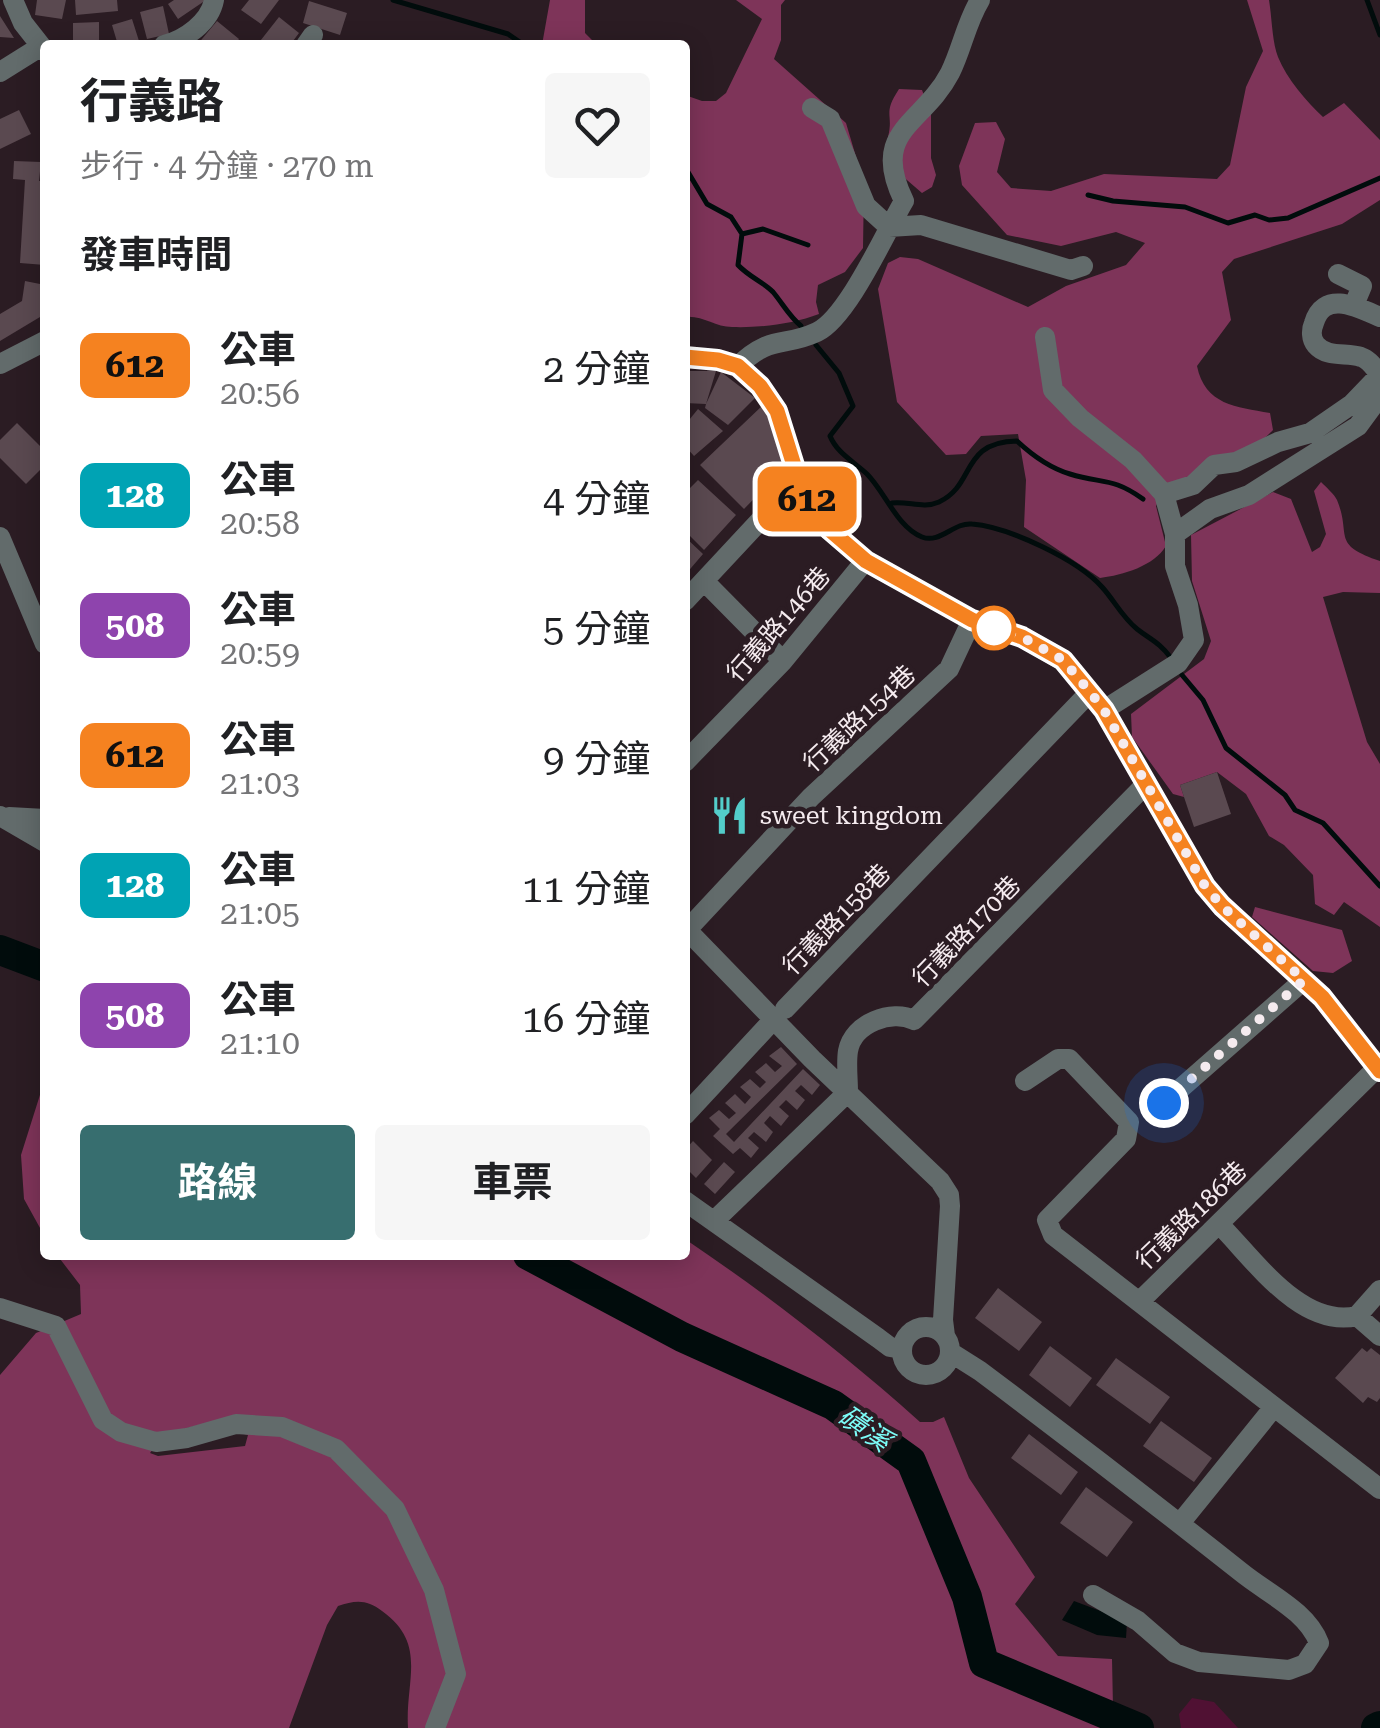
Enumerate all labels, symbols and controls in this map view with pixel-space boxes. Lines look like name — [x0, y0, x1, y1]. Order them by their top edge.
button: heart — [545, 73, 650, 178]
text: 行義路 — [80, 74, 224, 130]
text: 步行 · 4 分鐘 · 270 m — [80, 147, 374, 185]
text: 發車時間 — [80, 233, 232, 277]
text: 公車 — [220, 328, 296, 372]
text: 612 — [106, 345, 164, 386]
text: 2 分鐘 — [543, 347, 650, 391]
text: 20:56 — [220, 374, 300, 412]
text: 公車 — [220, 458, 296, 502]
line badge: 612 — [750, 466, 864, 532]
text: 128 — [106, 475, 164, 516]
text: 4 分鐘 — [543, 477, 650, 521]
text: 612 — [778, 479, 836, 520]
text: 20:58 — [220, 504, 300, 542]
street label: 行義路146巷 — [721, 561, 836, 687]
text: 公車 — [220, 588, 296, 632]
text: 508 — [106, 605, 164, 646]
text: 5 分鐘 — [543, 607, 650, 651]
unlabelled marker — [973, 607, 1015, 649]
text: 20:59 — [220, 634, 300, 672]
street label: 行義路154巷 — [798, 659, 921, 777]
text: 公車 — [220, 718, 296, 762]
text: 612 — [106, 735, 164, 776]
text: 9 分鐘 — [543, 737, 650, 781]
text: 21:03 — [220, 764, 300, 802]
restaurant icon: sweet kingdom — [709, 794, 751, 836]
place label: sweet kingdom — [760, 801, 943, 830]
text: 公車 — [220, 848, 296, 892]
street label: 行義路158巷 — [777, 858, 896, 980]
text: 128 — [106, 865, 164, 906]
text: 11 分鐘 — [522, 867, 650, 911]
street label: 行義路170巷 — [907, 870, 1026, 992]
text: 21:05 — [220, 894, 300, 932]
text: 公車 — [220, 978, 296, 1022]
text: 508 — [106, 995, 164, 1036]
text: 16 分鐘 — [522, 997, 650, 1041]
text: 21:10 — [220, 1024, 300, 1062]
your location — [1139, 1078, 1189, 1128]
button: 路線 — [80, 1125, 355, 1240]
button: 車票 — [375, 1125, 650, 1240]
street label: 行義路186巷 — [1130, 1156, 1252, 1275]
water label: 磺溪 — [832, 1399, 900, 1460]

